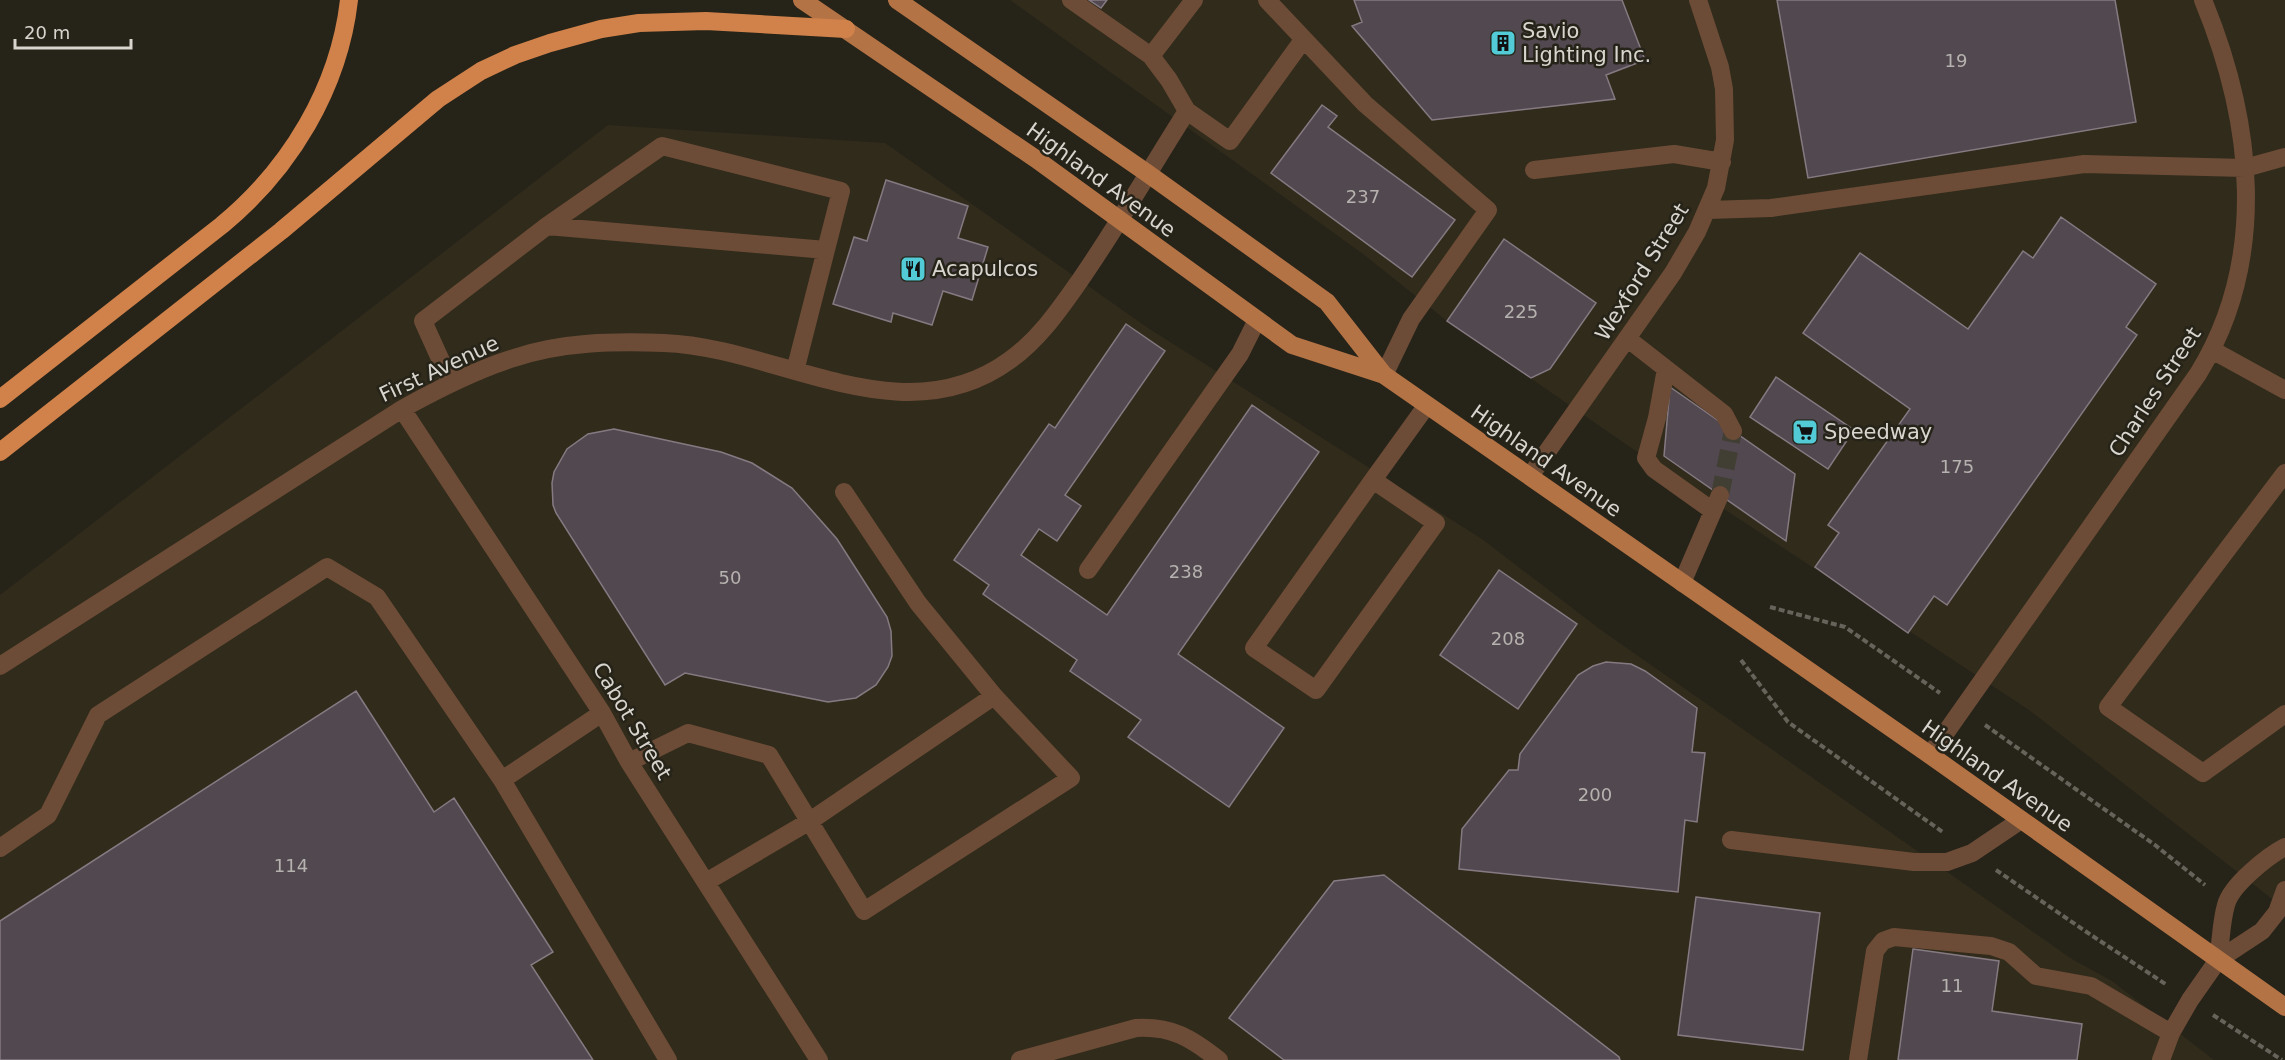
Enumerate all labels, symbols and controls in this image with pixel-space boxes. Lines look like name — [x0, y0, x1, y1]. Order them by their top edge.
scale bar — [15, 12, 130, 50]
place label: Savio Lighting Inc. — [1522, 19, 1651, 67]
text: 20 m — [24, 22, 70, 43]
building icon: Savio Lighting Inc. — [1488, 28, 1518, 58]
house number: 19 — [1945, 50, 1967, 71]
street label: Highland Avenue — [1022, 118, 1180, 242]
house number: 237 — [1346, 186, 1380, 207]
street label: Wexford Street — [1590, 199, 1694, 345]
restaurant icon: Acapulcos — [898, 254, 928, 284]
place label: Acapulcos — [932, 257, 1038, 281]
house number: 225 — [1504, 301, 1538, 322]
street label: Charles Street — [2104, 323, 2206, 461]
street label: First Avenue — [376, 331, 502, 407]
street label: Highland Avenue — [1466, 400, 1626, 522]
supermarket icon: Speedway — [1790, 417, 1820, 447]
place label: Speedway — [1824, 420, 1932, 444]
house number: 175 — [1940, 456, 1974, 477]
house number: 238 — [1169, 561, 1203, 582]
house number: 50 — [719, 567, 741, 588]
house number: 208 — [1491, 628, 1525, 649]
street label: Cabot Street — [588, 658, 676, 784]
street label: Highland Avenue — [1917, 715, 2077, 837]
house number: 200 — [1578, 784, 1612, 805]
house number: 114 — [274, 855, 308, 876]
house number: 11 — [1941, 975, 1963, 996]

